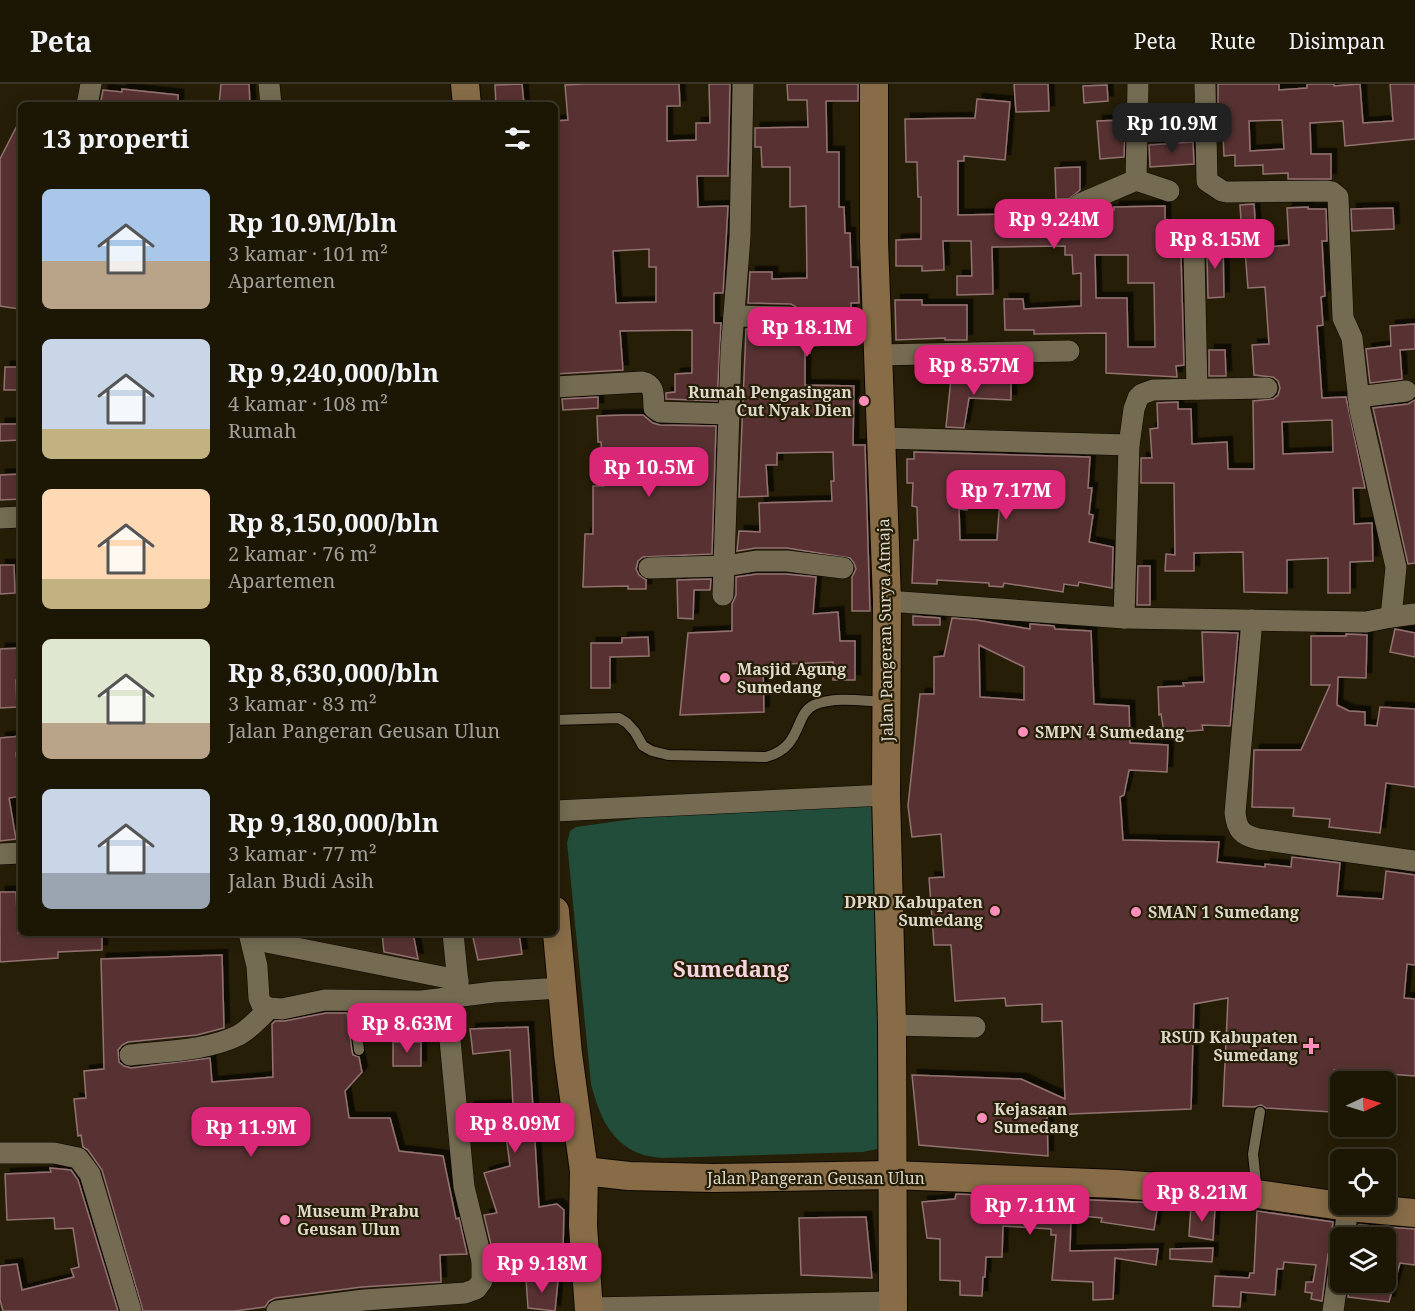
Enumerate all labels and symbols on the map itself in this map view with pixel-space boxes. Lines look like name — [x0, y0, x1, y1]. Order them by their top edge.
pin: Rp 10.9M — [1110, 103, 1234, 154]
pin: Rp 9.24M — [992, 199, 1116, 250]
pin: Rp 8.15M — [1153, 219, 1277, 270]
pin: Rp 18.1M — [745, 307, 869, 358]
pin: Rp 8.57M — [912, 345, 1036, 396]
place label: Rumah Pengasingan Cut Nyak Dien — [688, 381, 852, 421]
marker: Rumah Pengasingan Cut Nyak Dien — [857, 394, 871, 408]
pin: Rp 10.5M — [587, 447, 711, 498]
pin: Rp 7.17M — [944, 470, 1068, 521]
street label: Jalan Pangeran Surya Atmaja — [872, 518, 898, 743]
place label: Masjid Agung Sumedang — [737, 658, 846, 698]
marker: Masjid Agung Sumedang — [718, 671, 732, 685]
place label: SMPN 4 Sumedang — [1035, 721, 1184, 743]
marker: SMPN 4 Sumedang — [1016, 725, 1030, 739]
place label: DPRD Kabupaten Sumedang — [844, 891, 983, 931]
place label: SMAN 1 Sumedang — [1148, 901, 1299, 923]
marker: DPRD Kabupaten Sumedang — [988, 904, 1002, 918]
marker: SMAN 1 Sumedang — [1129, 905, 1143, 919]
district label: Sumedang — [673, 953, 790, 983]
pin: Rp 8.63M — [345, 1003, 469, 1054]
place label: RSUD Kabupaten Sumedang — [1160, 1026, 1298, 1066]
marker: RSUD Kabupaten Sumedang — [1302, 1037, 1320, 1055]
north arrow — [1330, 1071, 1396, 1137]
place label: Kejasaan Sumedang — [994, 1098, 1079, 1138]
pin: Rp 8.09M — [453, 1103, 577, 1154]
pin: Rp 11.9M — [189, 1107, 313, 1158]
marker: Kejasaan Sumedang — [975, 1111, 989, 1125]
street label: Jalan Pangeran Geusan Ulun — [706, 1167, 925, 1189]
pin: Rp 8.21M — [1140, 1172, 1264, 1223]
pin: Rp 7.11M — [968, 1185, 1092, 1236]
place label: Museum Prabu Geusan Ulun — [297, 1200, 420, 1240]
marker: Museum Prabu Geusan Ulun — [278, 1213, 292, 1227]
pin: Rp 9.18M — [480, 1243, 604, 1294]

